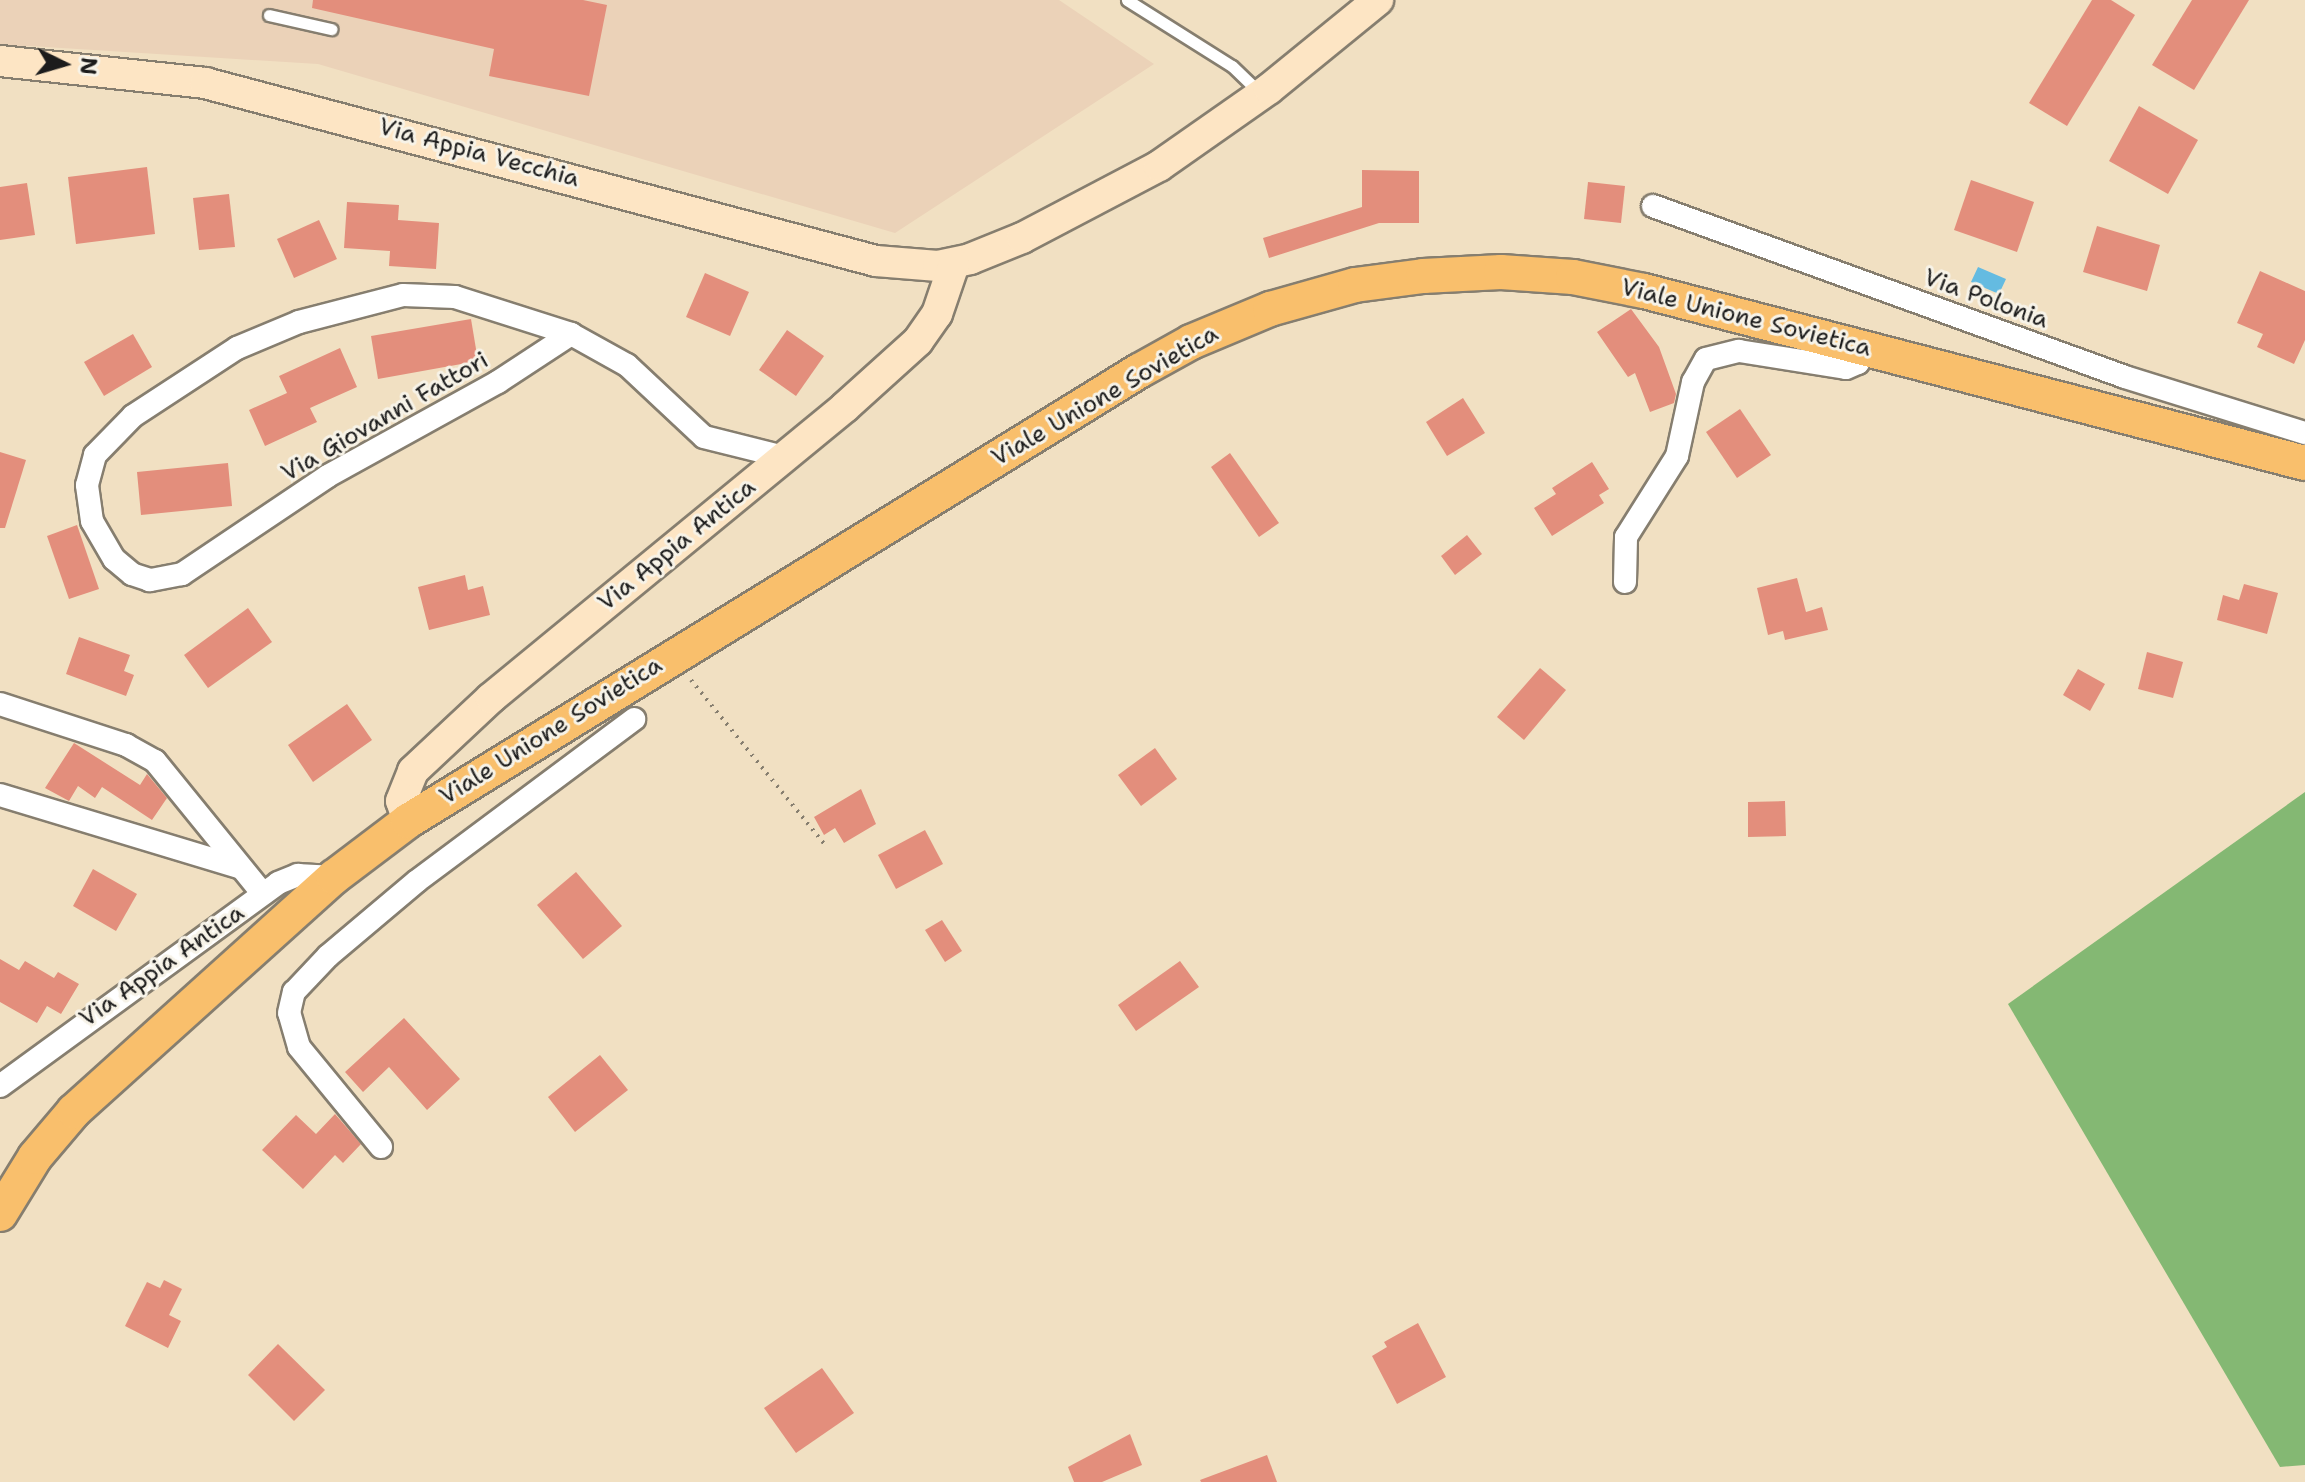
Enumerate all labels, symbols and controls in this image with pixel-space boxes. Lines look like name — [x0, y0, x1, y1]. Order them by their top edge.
north arrow — [24, 24, 104, 104]
text: N — [73, 56, 104, 76]
street label: Via Appia Vecchia — [376, 112, 582, 194]
street label: Via Polonia — [1920, 263, 2052, 335]
street label: Viale Unione Sovietica — [1618, 273, 1874, 363]
street label: Viale Unione Sovietica — [987, 319, 1223, 473]
street label: Via Giovanni Fattori — [276, 346, 494, 488]
street label: Via Appia Antica — [592, 473, 762, 617]
street label: Viale Unione Sovietica — [435, 651, 667, 811]
street label: Via Appia Antica — [74, 898, 250, 1034]

